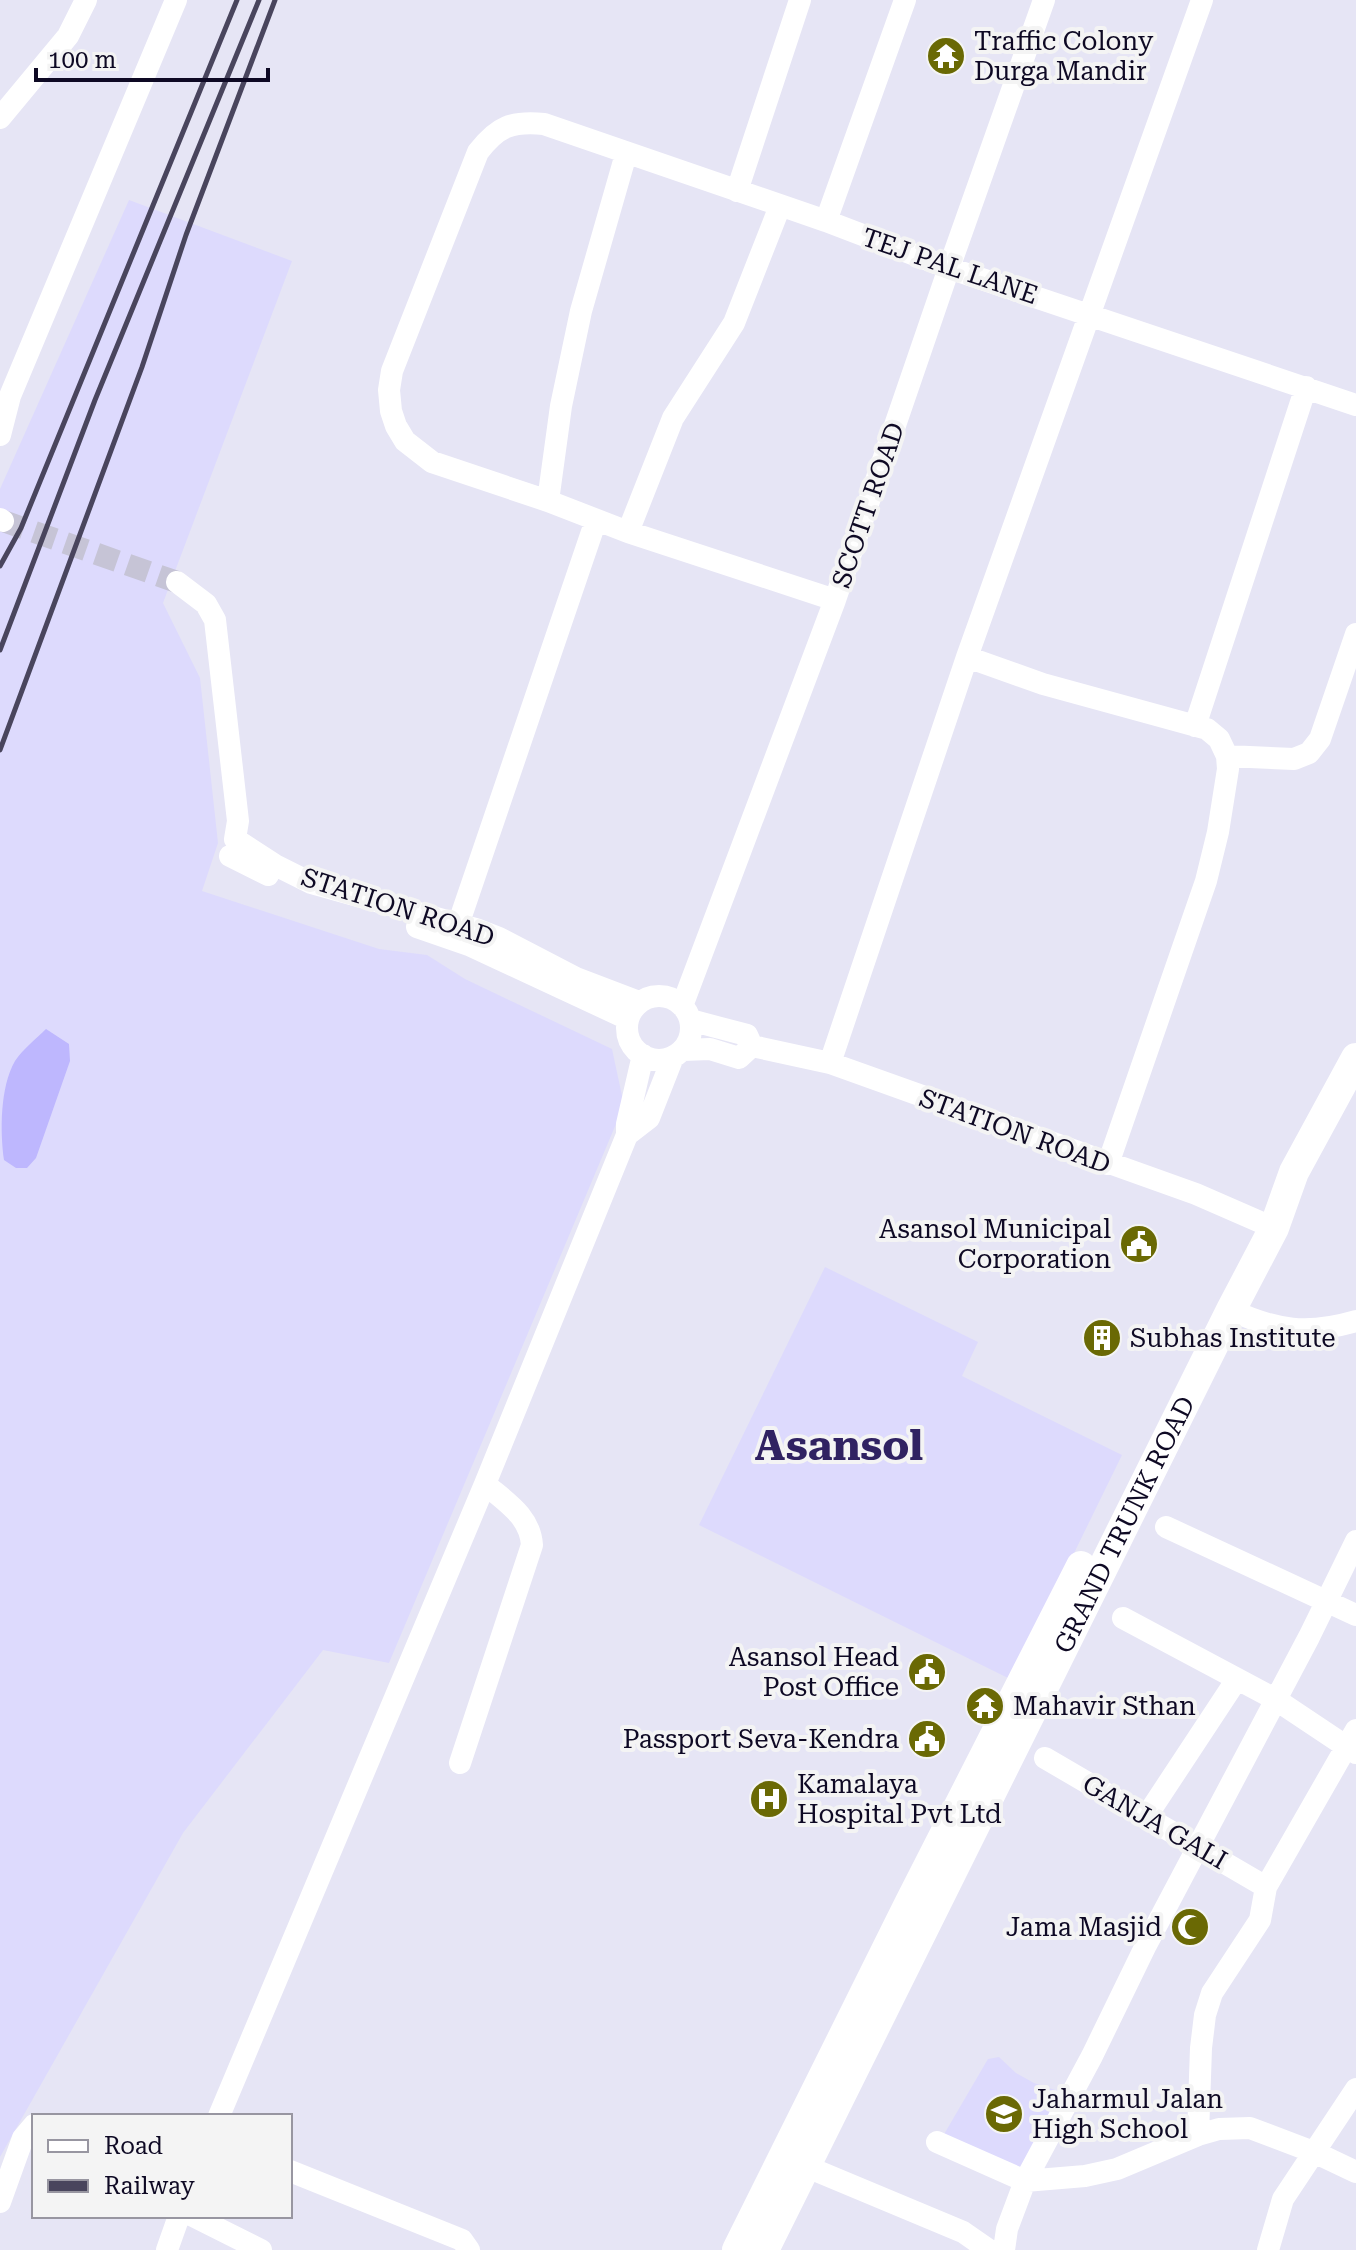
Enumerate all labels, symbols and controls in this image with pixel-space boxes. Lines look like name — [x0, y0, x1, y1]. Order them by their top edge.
place label: Traffic Colony Durga Mandir — [974, 26, 1154, 86]
scale bar — [36, 32, 268, 82]
temple icon: Traffic Colony Durga Mandir — [925, 35, 967, 77]
text: 100 m — [48, 46, 116, 74]
street label: TEJ PAL LANE — [858, 222, 1042, 310]
street label: SCOTT ROAD — [826, 418, 910, 592]
street label: STATION ROAD — [298, 862, 498, 952]
street label: STATION ROAD — [915, 1083, 1115, 1179]
place label: Asansol Municipal Corporation — [879, 1214, 1111, 1274]
public building icon: Asansol Municipal Corporation — [1118, 1223, 1160, 1265]
building icon: Subhas Institute — [1081, 1317, 1123, 1359]
place label: Subhas Institute — [1130, 1323, 1336, 1353]
street label: GRAND TRUNK ROAD — [1048, 1391, 1201, 1658]
district label: Asansol — [755, 1421, 923, 1470]
place label: Asansol Head Post Office — [729, 1642, 899, 1702]
public building icon: Asansol Head Post Office — [906, 1651, 948, 1693]
temple icon: Mahavir Sthan — [964, 1685, 1006, 1727]
place label: Mahavir Sthan — [1013, 1691, 1196, 1721]
public building icon: Passport Seva-Kendra — [906, 1718, 948, 1760]
place label: Passport Seva-Kendra — [623, 1724, 899, 1754]
place label: Kamalaya Hospital Pvt Ltd — [797, 1769, 1002, 1829]
street label: GANJA GALI — [1077, 1769, 1233, 1875]
hospital icon: Kamalaya Hospital Pvt Ltd — [748, 1778, 790, 1820]
mosque icon: Jama Masjid — [1169, 1906, 1211, 1948]
place label: Jama Masjid — [1006, 1912, 1162, 1942]
place label: Jaharmul Jalan High School — [1032, 2084, 1223, 2144]
school or university icon: Jaharmul Jalan High School — [983, 2093, 1025, 2135]
legend — [32, 2114, 292, 2218]
text: Road — [104, 2132, 163, 2160]
text: Railway — [104, 2172, 195, 2200]

